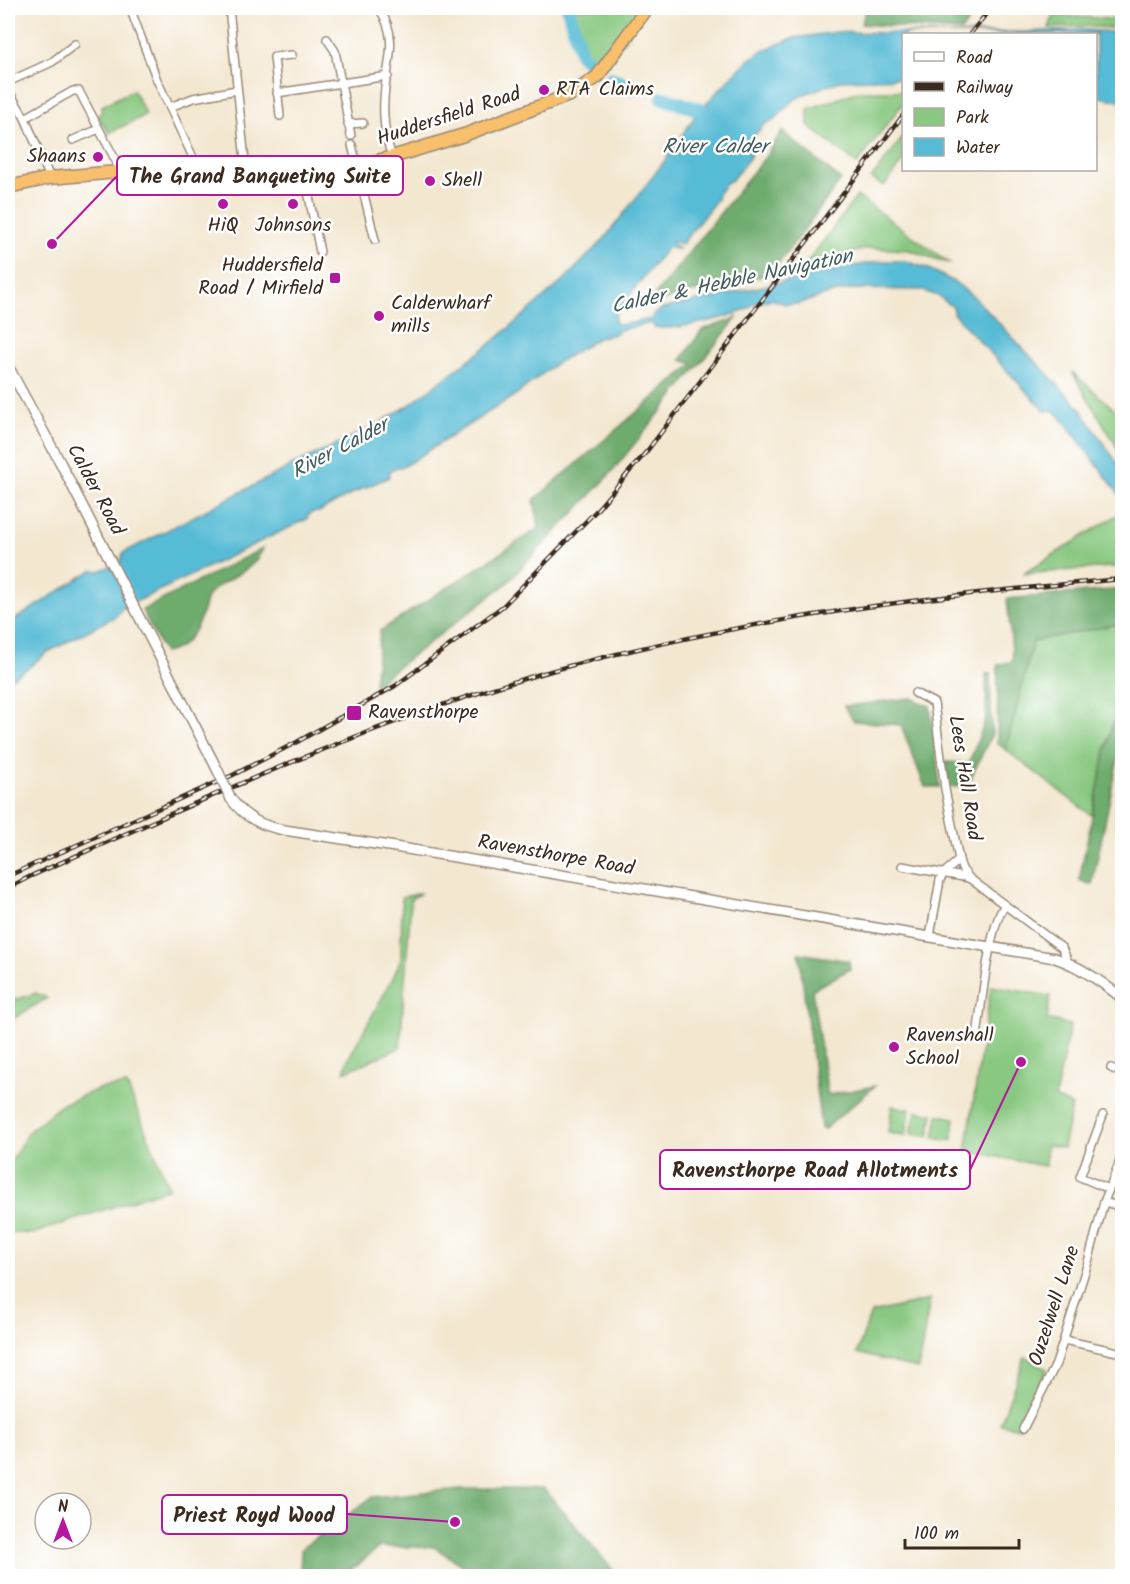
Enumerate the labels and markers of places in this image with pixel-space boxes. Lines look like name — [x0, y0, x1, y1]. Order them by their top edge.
place label: RTA Claims — [556, 74, 654, 106]
marker: RTA Claims — [537, 83, 551, 97]
place label: Shaans — [27, 141, 86, 173]
marker: Shaans — [91, 150, 105, 164]
callout: The Grand Banqueting Suite — [117, 156, 403, 195]
place label: Shell — [442, 165, 482, 197]
marker: Shell — [423, 174, 437, 188]
marker: HiQ — [216, 197, 230, 211]
marker: Johnsons — [286, 197, 300, 211]
place label: HiQ — [208, 210, 239, 242]
place label: Johnsons — [255, 210, 332, 242]
place label: Huddersfield Road / Mirfield — [198, 250, 324, 305]
marker: Huddersfield Road / Mirfield — [328, 271, 342, 285]
place label: Calderwharf mills — [391, 288, 493, 343]
marker: Calderwharf mills — [372, 309, 386, 323]
place label: Ravensthorpe — [368, 697, 478, 729]
marker: Ravensthorpe — [345, 704, 363, 722]
place label: Ravenshall School — [906, 1020, 994, 1075]
marker: Ravenshall School — [887, 1040, 901, 1054]
callout: Ravensthorpe Road Allotments — [660, 1150, 970, 1189]
callout: Priest Royd Wood — [162, 1495, 347, 1534]

